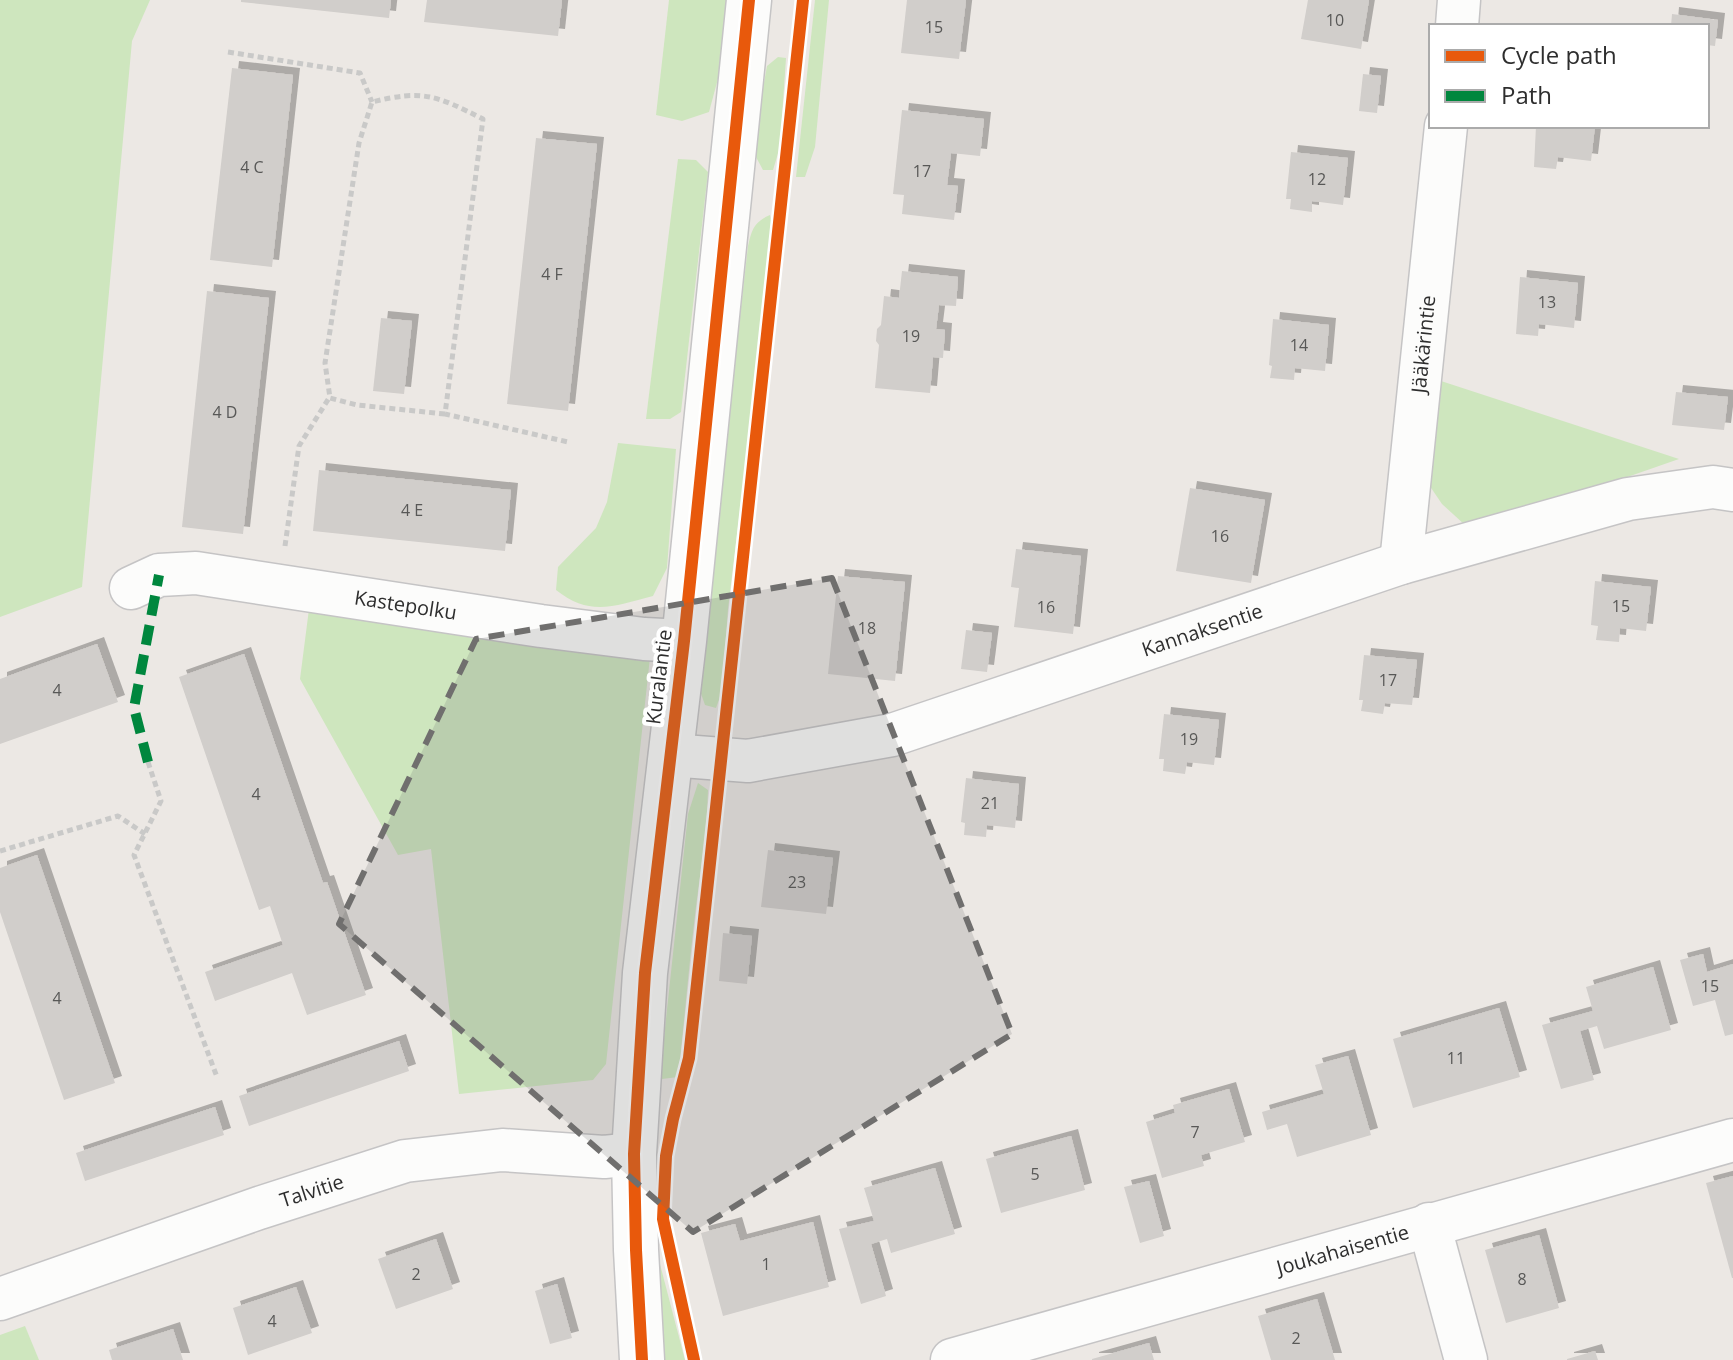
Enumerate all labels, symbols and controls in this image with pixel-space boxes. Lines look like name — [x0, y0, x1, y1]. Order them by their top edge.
house number: 10 — [1326, 9, 1344, 31]
house number: 15 — [925, 16, 943, 38]
legend — [1429, 24, 1709, 128]
text: Cycle path — [1501, 38, 1617, 71]
text: Path — [1501, 78, 1552, 111]
house number: 4 C — [240, 156, 264, 178]
house number: 17 — [913, 160, 931, 182]
house number: 12 — [1308, 168, 1326, 190]
house number: 4 F — [541, 263, 563, 285]
house number: 13 — [1538, 291, 1556, 313]
street label: Jääkärintie — [1404, 294, 1441, 396]
house number: 19 — [902, 325, 920, 347]
house number: 14 — [1290, 334, 1308, 356]
house number: 4 D — [213, 401, 237, 423]
house number: 4 E — [401, 499, 423, 521]
house number: 16 — [1211, 525, 1229, 547]
street label: Kastepolku — [353, 584, 459, 626]
house number: 15 — [1612, 595, 1630, 617]
house number: 16 — [1037, 596, 1055, 618]
street label: Kannaksentie — [1138, 597, 1266, 663]
house number: 18 — [858, 617, 876, 639]
street label: Kuralantie — [639, 628, 678, 726]
house number: 17 — [1379, 669, 1397, 691]
house number: 4 — [52, 679, 62, 701]
house number: 19 — [1180, 728, 1198, 750]
house number: 4 — [251, 783, 261, 805]
house number: 21 — [981, 792, 999, 814]
house number: 23 — [788, 871, 806, 893]
house number: 15 — [1701, 975, 1719, 997]
house number: 4 — [52, 987, 62, 1009]
house number: 11 — [1447, 1047, 1465, 1069]
house number: 7 — [1190, 1121, 1200, 1143]
house number: 5 — [1030, 1163, 1040, 1185]
street label: Talvitie — [276, 1168, 347, 1213]
street label: Joukahaisentie — [1272, 1218, 1412, 1281]
house number: 1 — [761, 1253, 771, 1275]
house number: 2 — [411, 1263, 421, 1285]
house number: 8 — [1517, 1268, 1527, 1290]
house number: 4 — [267, 1310, 277, 1332]
house number: 2 — [1291, 1327, 1301, 1349]

